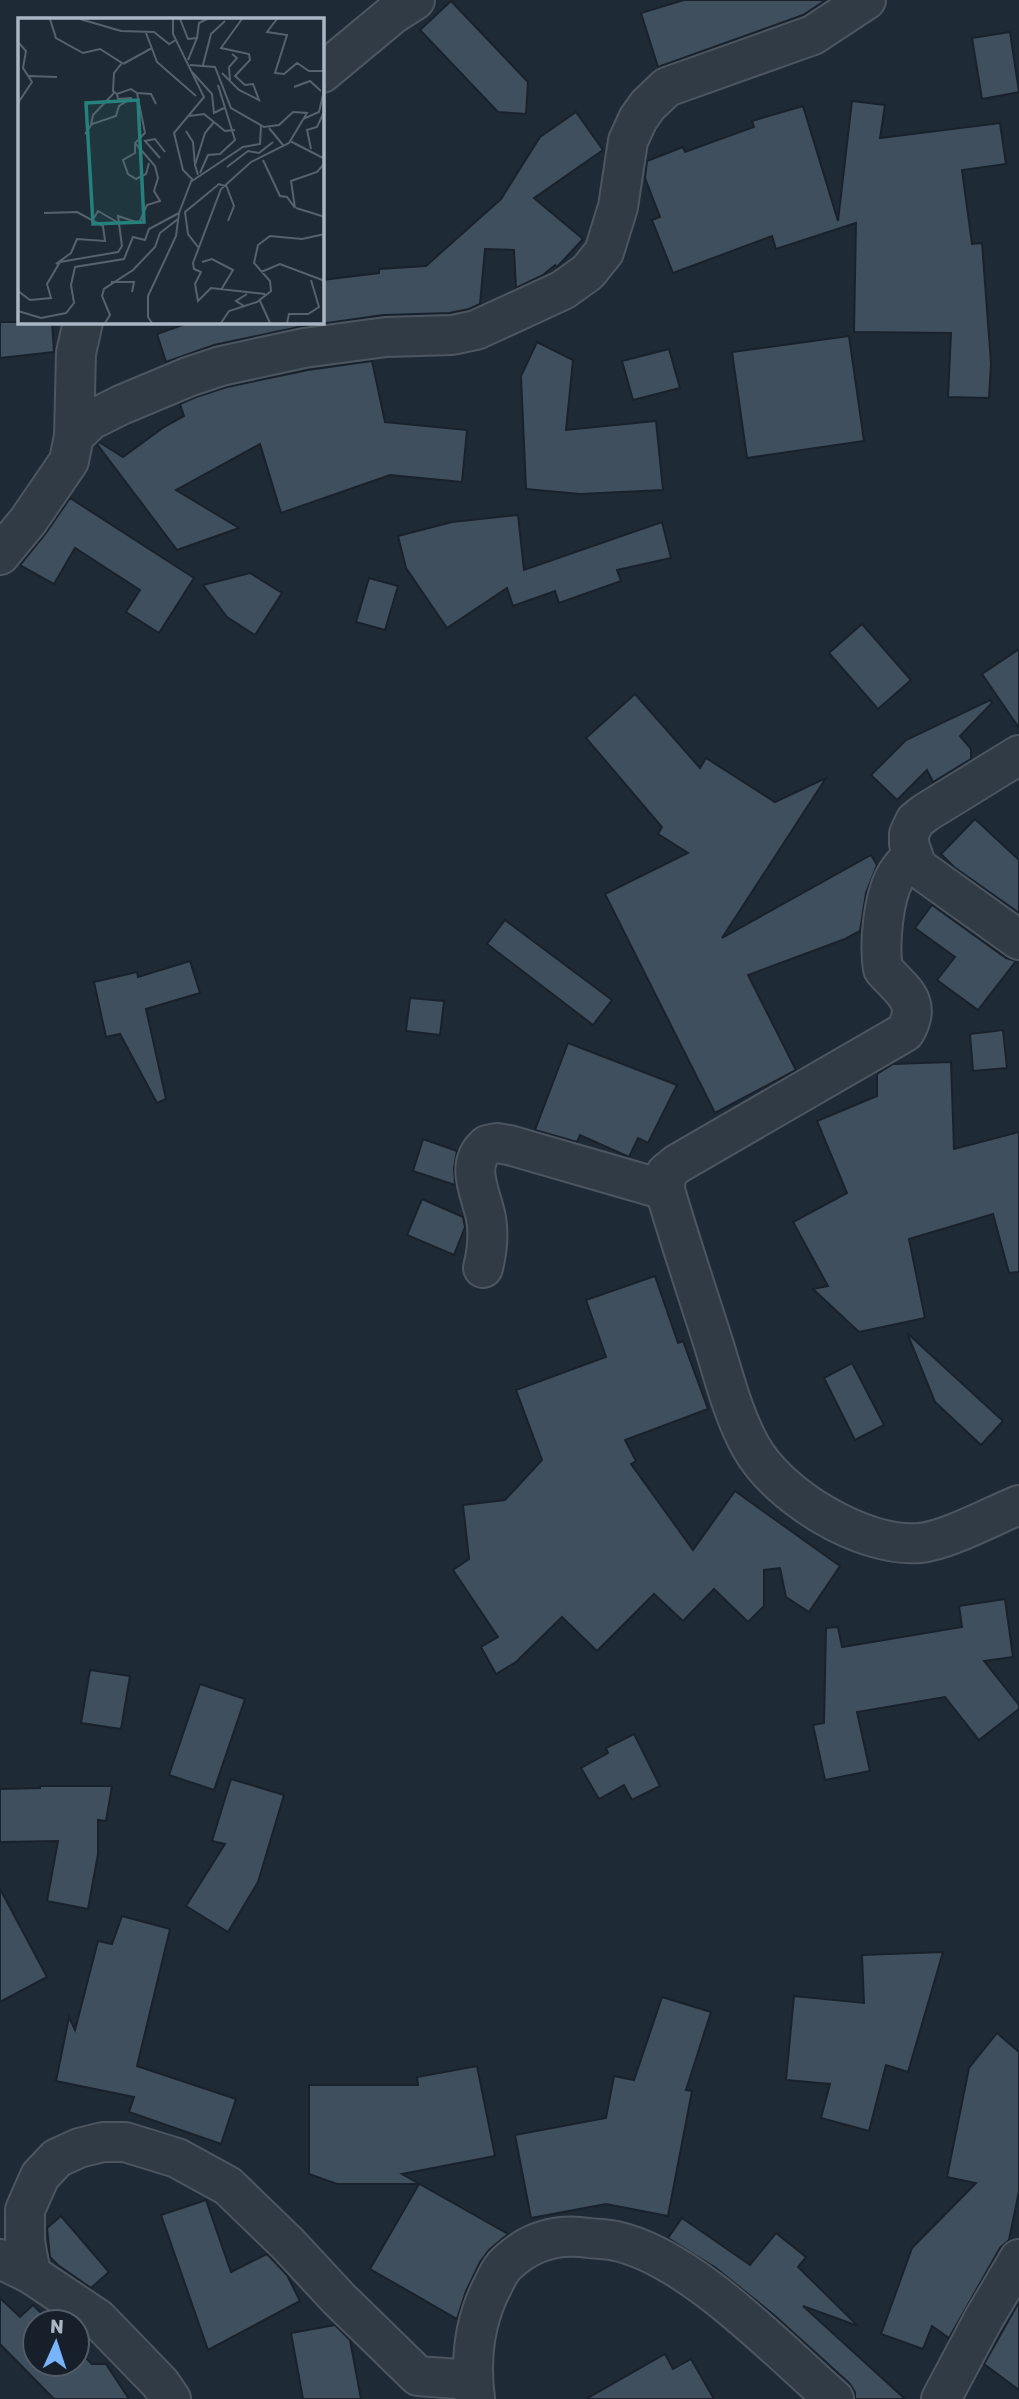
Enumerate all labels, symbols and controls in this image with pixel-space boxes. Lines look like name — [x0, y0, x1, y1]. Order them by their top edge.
inset map — [18, 18, 324, 324]
north arrow — [21, 2308, 91, 2378]
text: N — [49, 2315, 64, 2338]

